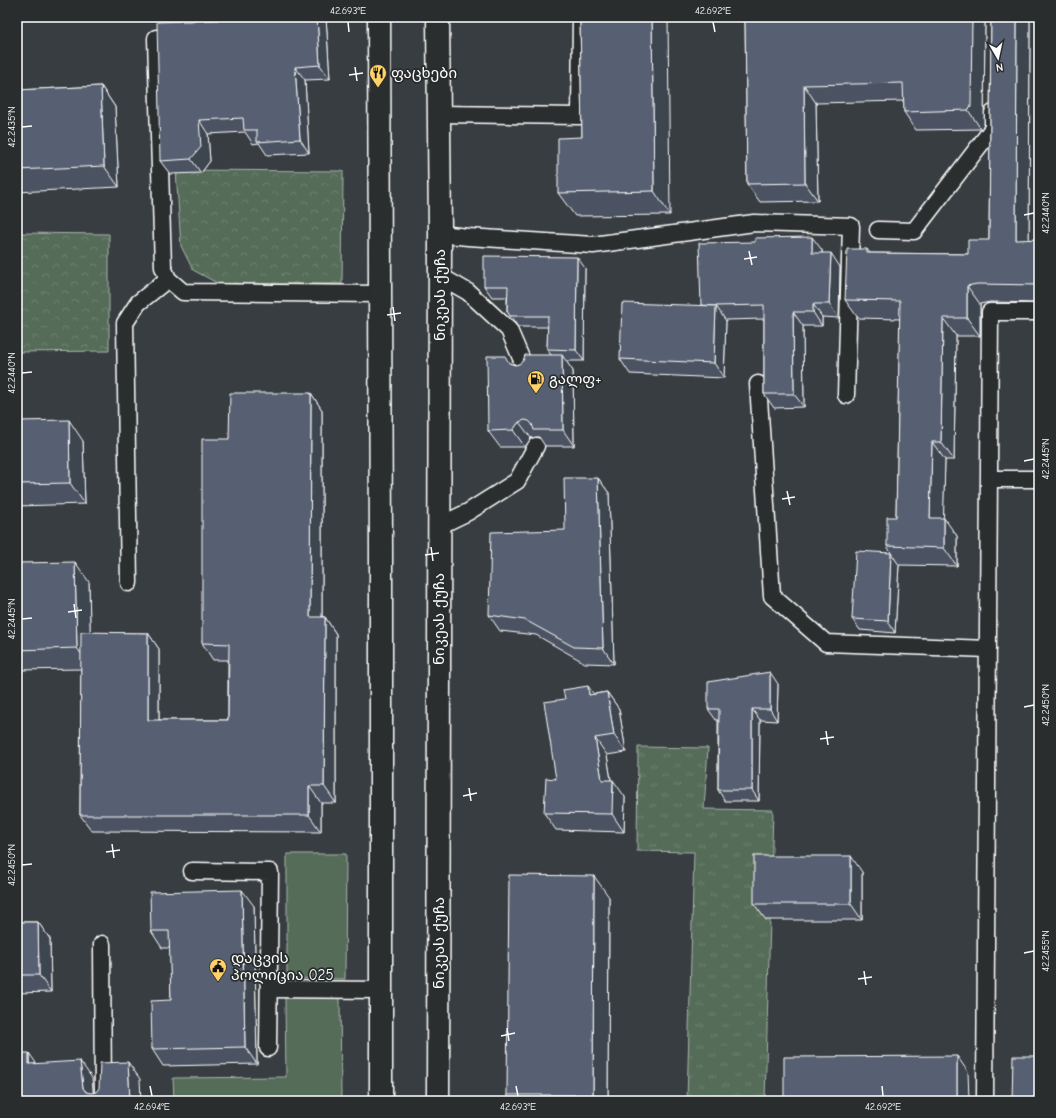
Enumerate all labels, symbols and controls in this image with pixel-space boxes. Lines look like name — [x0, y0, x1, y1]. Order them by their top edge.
text: 42.693°E — [330, 5, 366, 17]
text: 42.692°E — [695, 5, 731, 17]
north arrow — [978, 38, 1018, 78]
text: N — [995, 60, 1004, 74]
restaurant icon: ფაცხები — [368, 63, 388, 88]
place label: ფაცხები — [391, 64, 457, 82]
text: 42.2435°N — [6, 106, 18, 148]
text: 42.2440°N — [1040, 192, 1052, 234]
street label: ნიკეას ქუჩა — [431, 249, 449, 341]
text: 42.2440°N — [6, 352, 18, 394]
fuel station icon: გალფ+ — [526, 369, 546, 394]
place label: გალფ+ — [549, 370, 602, 388]
text: 42.2445°N — [1040, 439, 1052, 479]
street label: ნიკეას ქუჩა — [430, 573, 448, 665]
text: 42.2445°N — [6, 599, 18, 639]
text: 42.2450°N — [1040, 684, 1052, 726]
text: 42.2450°N — [6, 844, 18, 886]
street label: ნიკეას ქუჩა — [430, 897, 448, 989]
text: 42.2455°N — [1040, 930, 1052, 972]
place label: დაცვის პოლიცია 025 — [231, 949, 334, 984]
public building icon: დაცვის პოლიცია 025 — [208, 957, 228, 982]
text: 42.694°E — [134, 1101, 170, 1113]
text: 42.693°E — [500, 1101, 536, 1113]
text: 42.692°E — [865, 1101, 901, 1113]

